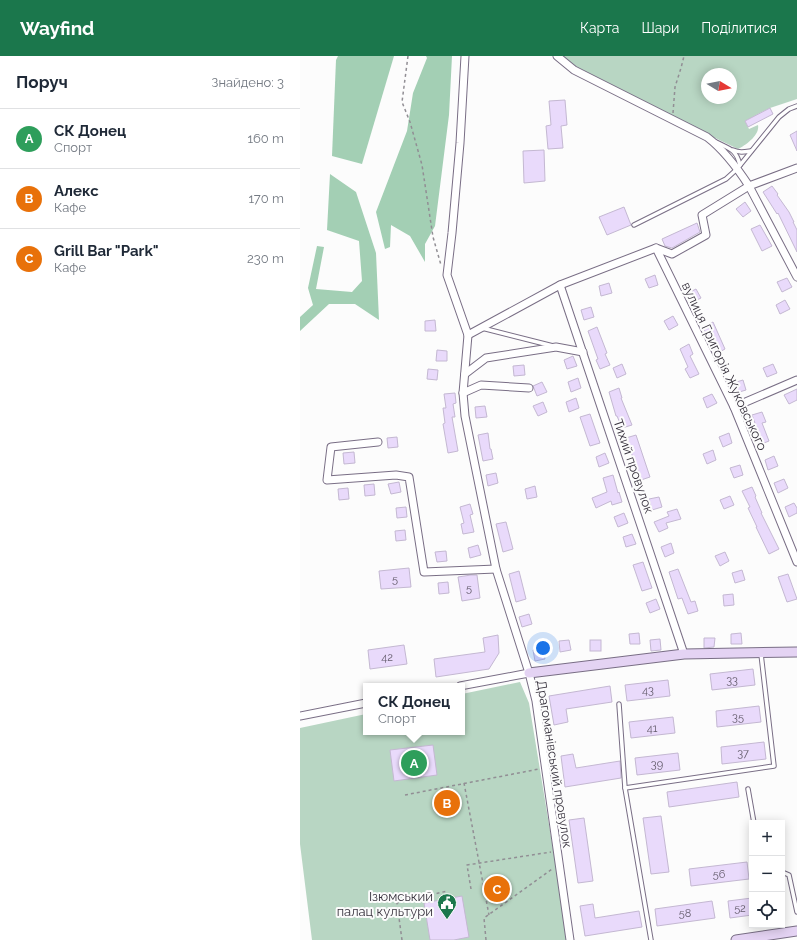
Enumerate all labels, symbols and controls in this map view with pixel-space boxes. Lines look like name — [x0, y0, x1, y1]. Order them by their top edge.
text: Wayfind — [20, 17, 94, 39]
text: Карта — [580, 20, 619, 36]
text: Шари — [641, 20, 679, 36]
text: Поділитися — [701, 20, 777, 36]
north arrow — [701, 68, 737, 104]
text: Поруч — [16, 72, 68, 92]
text: Знайдено: 3 — [211, 75, 284, 90]
text: СК Донец — [54, 122, 126, 140]
text: A — [25, 131, 33, 146]
text: 160 m — [247, 131, 284, 146]
text: Спорт — [54, 140, 92, 155]
text: Алекс — [54, 182, 99, 200]
text: B — [25, 191, 33, 206]
text: 170 m — [248, 191, 284, 206]
text: Кафе — [54, 200, 86, 215]
text: Grill Bar "Park" — [54, 242, 159, 260]
text: C — [25, 251, 33, 266]
text: 230 m — [247, 251, 284, 266]
text: Кафе — [54, 260, 86, 275]
street label: вулиця Григорія Жуковського — [679, 280, 770, 453]
street label: Тихий провулок — [610, 417, 657, 516]
house number: 5 — [392, 573, 398, 586]
house number: 5 — [466, 582, 472, 595]
your location — [533, 638, 553, 658]
house number: 42 — [381, 651, 393, 664]
house number: 33 — [726, 674, 738, 687]
street label: Драгоманівський провулок — [534, 679, 575, 849]
popup — [363, 683, 465, 735]
house number: 43 — [642, 684, 654, 697]
text: СК Донец — [378, 693, 450, 711]
text: Спорт — [378, 711, 416, 726]
house number: 35 — [732, 711, 744, 724]
house number: 41 — [647, 722, 658, 735]
house number: 37 — [737, 747, 749, 760]
pin: A — [401, 748, 427, 778]
house number: 39 — [651, 758, 663, 771]
pin: B — [434, 788, 460, 818]
map controls — [749, 820, 785, 928]
button: + — [749, 820, 785, 856]
button: − — [749, 856, 785, 892]
house number: 56 — [713, 868, 726, 881]
pin: C — [484, 874, 510, 904]
place label: Ізюмський палац культури — [337, 889, 433, 919]
public building icon: Ізюмський палац культури — [436, 892, 458, 920]
button: locate — [749, 892, 785, 928]
house number: 52 — [734, 902, 746, 915]
house number: 58 — [679, 907, 691, 920]

